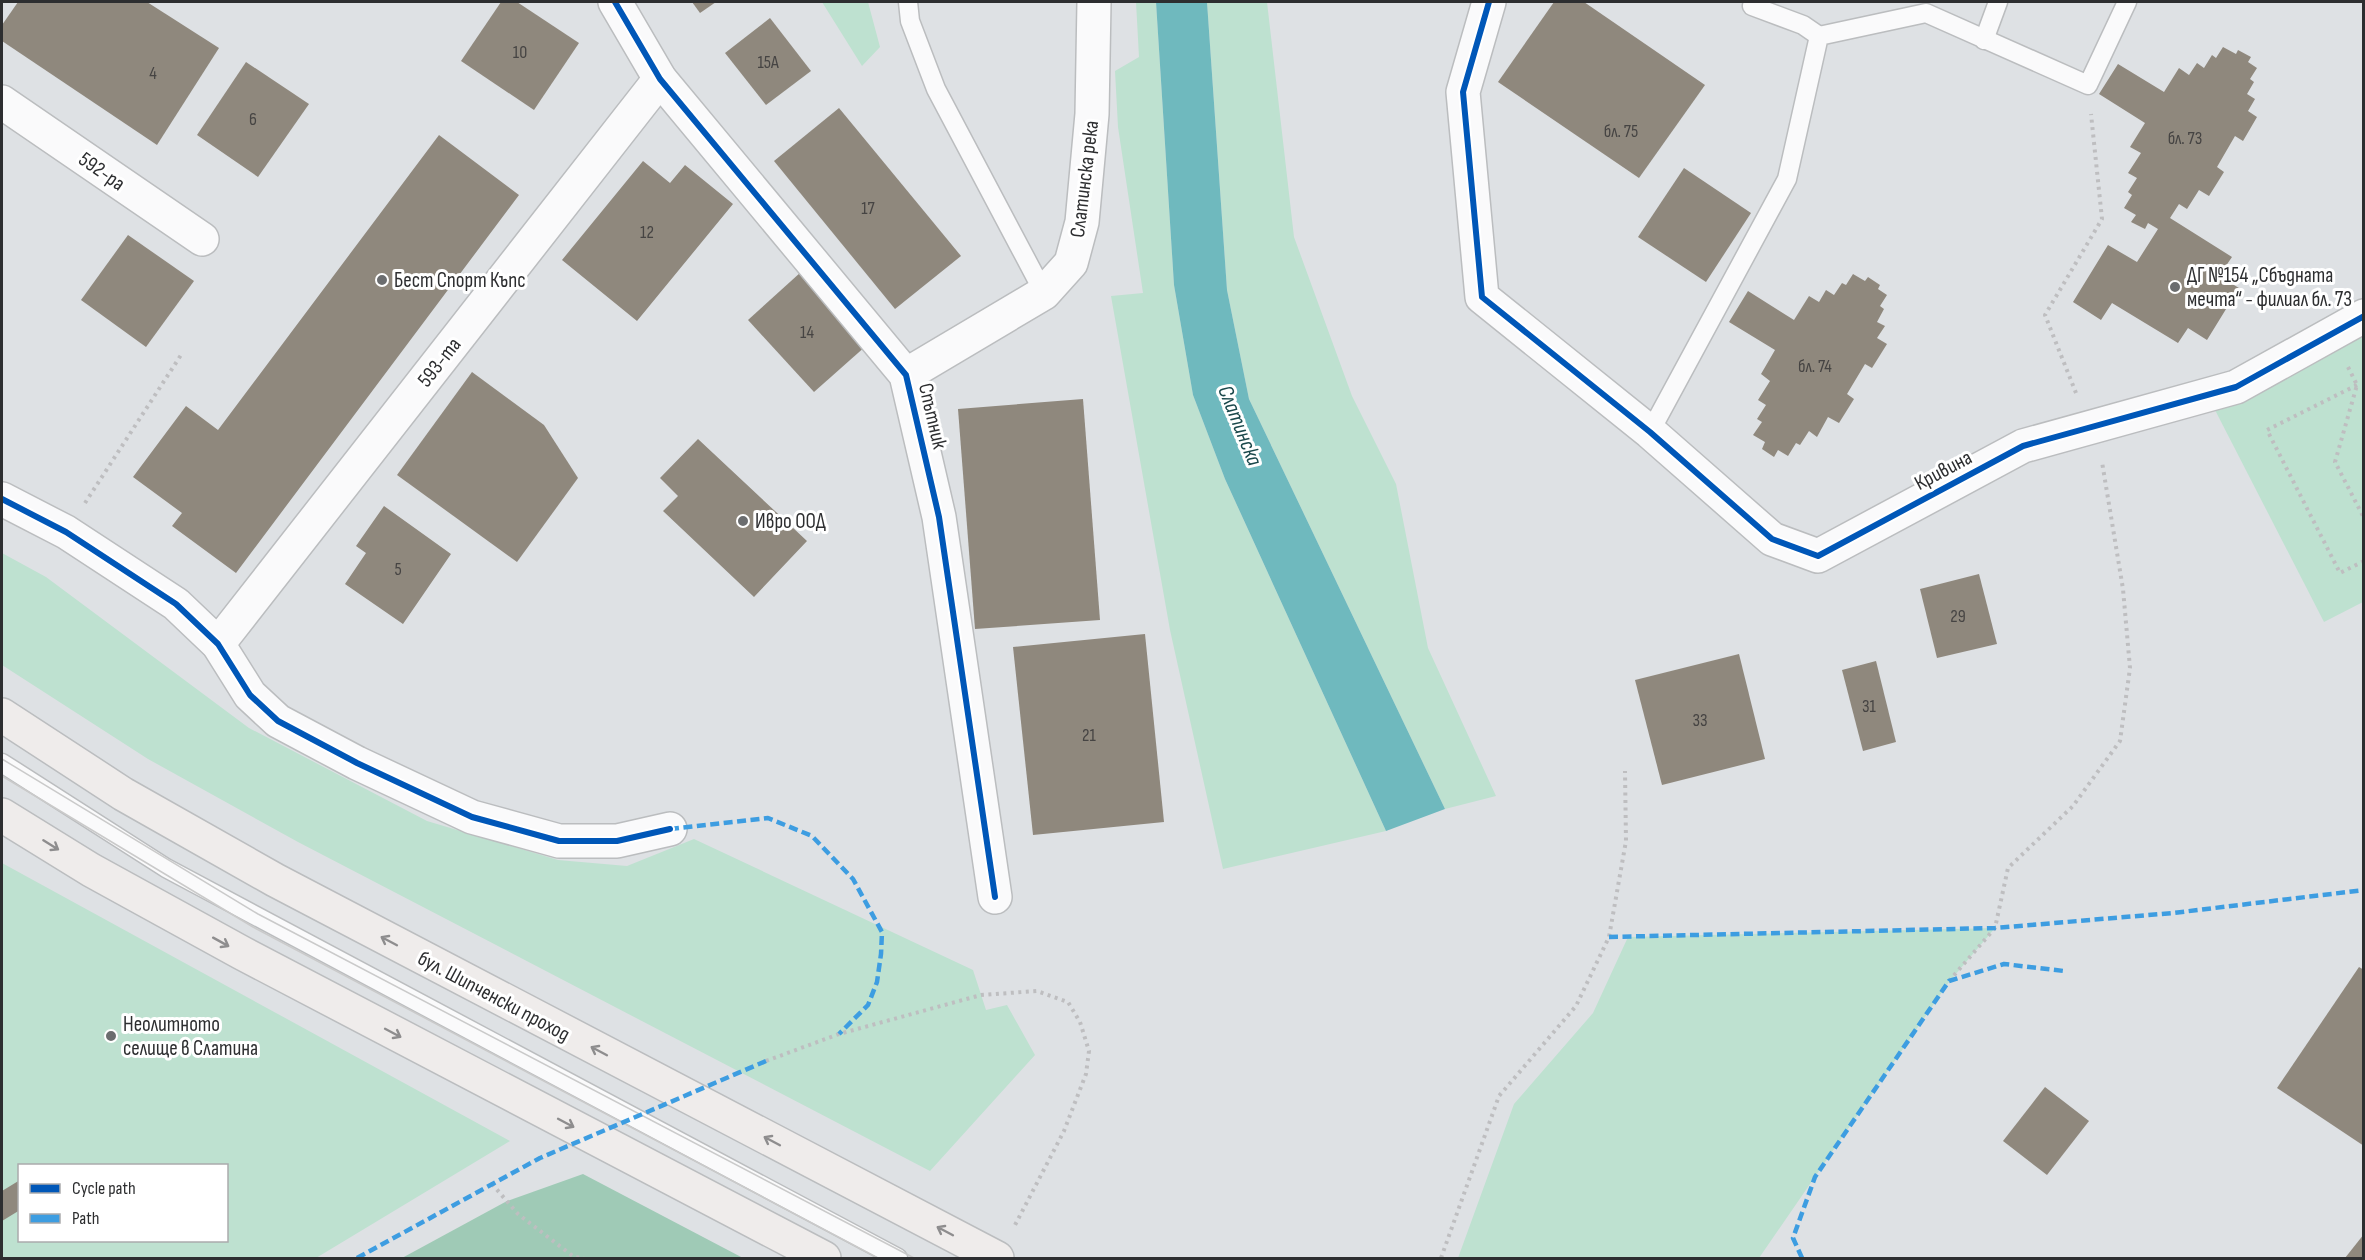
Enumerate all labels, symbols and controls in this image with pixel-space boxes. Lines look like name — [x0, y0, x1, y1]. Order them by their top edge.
house number: 10 — [513, 42, 527, 63]
house number: 15А — [757, 52, 779, 73]
house number: 4 — [149, 63, 157, 84]
house number: 6 — [249, 109, 257, 130]
street label: Слатинска река — [1065, 119, 1104, 239]
house number: бл. 75 — [1604, 121, 1638, 142]
house number: бл. 73 — [2168, 128, 2202, 149]
street label: 592-ра — [74, 147, 130, 196]
house number: 17 — [861, 198, 876, 219]
house number: 12 — [640, 222, 654, 243]
place label: ДГ №154 „Сбъдната мечта“ - филиал бл. 73 — [2187, 263, 2352, 312]
place label: Бест Спорт Къпс — [394, 268, 526, 293]
marker: Бест Спорт Къпс — [375, 273, 389, 287]
marker: ДГ №154 „Сбъдната мечта“ - филиал бл. 73 — [2168, 280, 2182, 294]
house number: 14 — [800, 322, 814, 343]
street label: 593-та — [412, 333, 466, 392]
house number: бл. 74 — [1798, 356, 1832, 377]
street label: Спътник — [913, 381, 952, 452]
water label: Слатинска — [1211, 381, 1268, 470]
street label: Кривина — [1910, 445, 1976, 496]
place label: Ивро ООД — [755, 509, 826, 534]
marker: Ивро ООД — [736, 514, 750, 528]
house number: 5 — [394, 559, 402, 580]
house number: 29 — [1950, 606, 1966, 627]
house number: 31 — [1862, 696, 1877, 717]
house number: 33 — [1692, 710, 1708, 731]
house number: 21 — [1082, 725, 1097, 746]
one-way arrow — [42, 840, 59, 852]
one-way arrow — [381, 935, 399, 946]
one-way arrow — [212, 936, 229, 948]
street label: бул. Шипченски проход — [413, 946, 574, 1047]
place label: Неолитното селище в Слатина — [123, 1012, 258, 1061]
one-way arrow — [384, 1028, 402, 1039]
marker: Неолитното селище в Слатина — [104, 1029, 118, 1043]
one-way arrow — [591, 1045, 609, 1056]
one-way arrow — [557, 1118, 575, 1130]
one-way arrow — [764, 1135, 781, 1147]
legend — [18, 1164, 228, 1242]
text: Cycle path — [72, 1178, 136, 1199]
text: Path — [72, 1208, 100, 1229]
one-way arrow — [936, 1225, 954, 1237]

